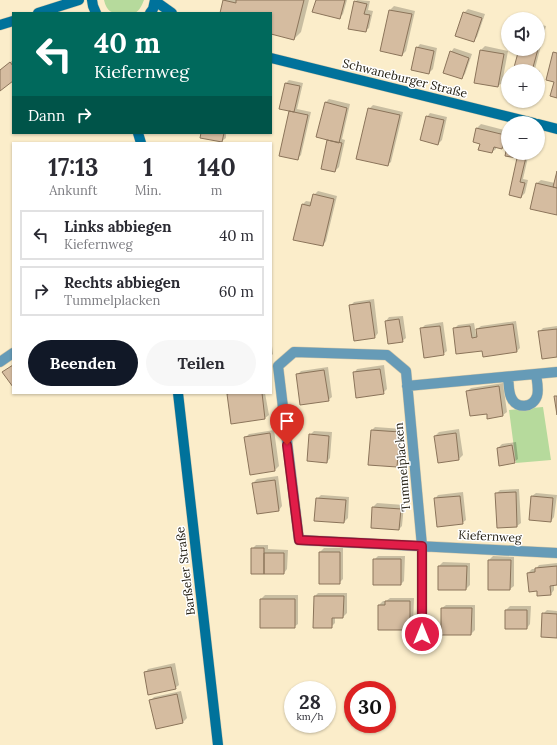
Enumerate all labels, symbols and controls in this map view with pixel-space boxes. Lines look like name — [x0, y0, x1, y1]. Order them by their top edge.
map controls — [501, 12, 545, 160]
button: sound — [501, 12, 545, 56]
text: 40 m — [94, 25, 160, 61]
icon: left — [28, 28, 80, 80]
street label: Schwaneburger Straße — [341, 55, 469, 101]
text: Kiefernweg — [94, 60, 189, 83]
button: + — [501, 64, 545, 108]
icon: right — [73, 104, 95, 126]
text: Dann — [28, 106, 65, 125]
button: − — [501, 116, 545, 160]
text: 17:13 — [48, 152, 98, 183]
text: 1 — [143, 152, 153, 183]
text: 140 — [198, 152, 236, 183]
text: Ankunft — [49, 182, 97, 199]
text: Min. — [135, 182, 161, 199]
text: m — [211, 182, 222, 199]
text: Links abbiegen — [64, 217, 172, 236]
icon: left — [30, 224, 52, 246]
text: 40 m — [219, 226, 254, 245]
text: Kiefernweg — [64, 236, 133, 253]
text: Rechts abbiegen — [64, 273, 180, 292]
icon: right — [30, 280, 52, 302]
text: 60 m — [219, 282, 254, 301]
text: Tummelplacken — [64, 292, 160, 309]
button: Beenden — [28, 340, 138, 386]
button: Teilen — [146, 340, 256, 386]
pin — [270, 404, 304, 445]
icon: arrive — [276, 410, 298, 432]
street label: Tummelplacken — [391, 422, 413, 512]
street label: Barßeler Straße — [172, 525, 198, 616]
street label: Kiefernweg — [458, 527, 522, 545]
position arrow — [401, 613, 443, 655]
speed limit sign: 30 — [344, 681, 396, 733]
text: 28 — [299, 689, 321, 714]
text: km/h — [296, 710, 324, 723]

